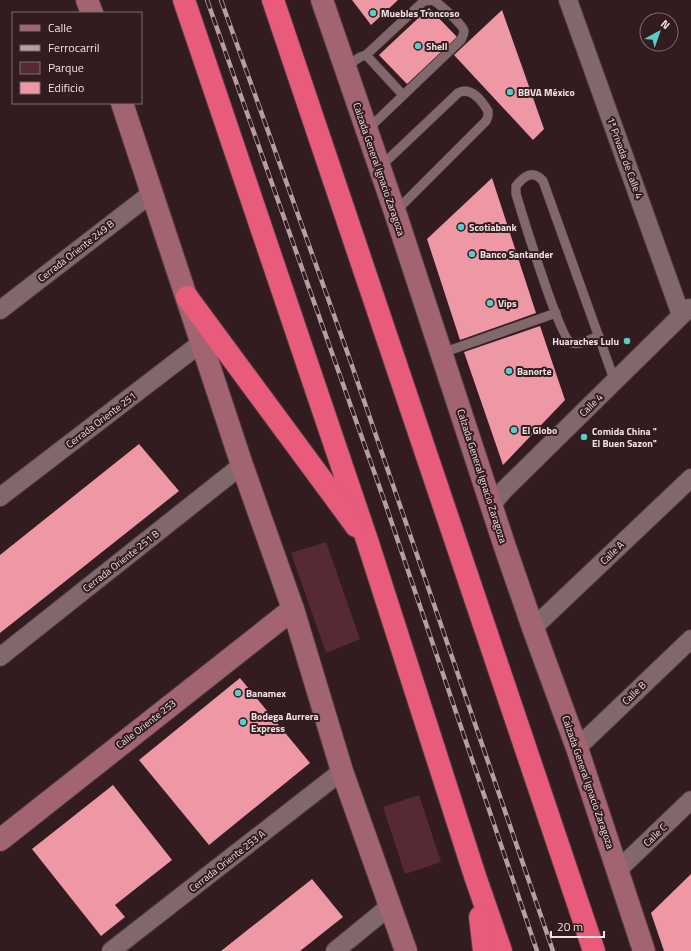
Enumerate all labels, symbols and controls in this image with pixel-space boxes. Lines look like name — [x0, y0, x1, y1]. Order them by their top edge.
place label: Muebles Troncoso — [381, 6, 459, 21]
marker: Muebles Troncoso — [368, 8, 378, 18]
legend — [12, 12, 142, 104]
north arrow — [639, 12, 679, 52]
text: N — [657, 16, 673, 33]
text: Calle — [48, 18, 72, 37]
text: Ferrocarril — [48, 38, 100, 57]
place label: Shell — [426, 39, 448, 54]
marker: Shell — [413, 41, 423, 51]
text: Parque — [48, 58, 84, 77]
text: Edificio — [48, 78, 84, 97]
place label: BBVA México — [518, 85, 575, 100]
marker: BBVA México — [505, 87, 515, 97]
street label: Calzada General Ignacio Zaragoza — [349, 100, 409, 238]
street label: 1ª Privada de Calle 4 — [603, 115, 647, 201]
street label: Cerrada Oriente 249 B — [35, 216, 117, 286]
place label: Scotiabank — [469, 220, 518, 235]
marker: Scotiabank — [456, 222, 466, 232]
place label: Banco Santander — [480, 247, 554, 262]
marker: Banco Santander — [467, 249, 477, 259]
place label: Vips — [498, 296, 517, 311]
marker: Vips — [485, 298, 495, 308]
place label: Huaraches Lulu — [552, 334, 619, 349]
marker: Huaraches Lulu — [622, 336, 632, 346]
place label: Banorte — [517, 364, 552, 379]
marker: Banorte — [504, 366, 514, 376]
street label: Cerrada Oriente 251 — [63, 388, 139, 452]
street label: Calle 4 — [576, 390, 607, 420]
street label: Calzada General Ignacio Zaragoza — [453, 407, 511, 545]
place label: El Globo — [522, 423, 557, 438]
place label: Comida China " El Buen Sazon" — [592, 424, 657, 451]
marker: El Globo — [509, 425, 519, 435]
marker: Comida China " El Buen Sazon" — [579, 432, 589, 442]
street label: Cerrada Oriente 251 B — [80, 526, 162, 596]
street label: Calle A — [597, 538, 627, 568]
street label: Calle B — [619, 678, 649, 708]
place label: Banamex — [246, 686, 286, 701]
marker: Banamex — [233, 688, 243, 698]
street label: Calle Oriente 253 — [113, 696, 179, 752]
place label: Bodega Aurrera Express — [251, 709, 319, 736]
street label: Calzada General Ignacio Zaragoza — [558, 713, 618, 851]
marker: Bodega Aurrera Express — [238, 717, 248, 727]
street label: Calle C — [640, 820, 671, 850]
street label: Cerrada Oriente 253 A — [186, 826, 268, 896]
scale bar — [551, 913, 604, 939]
text: 20 m — [557, 917, 583, 936]

